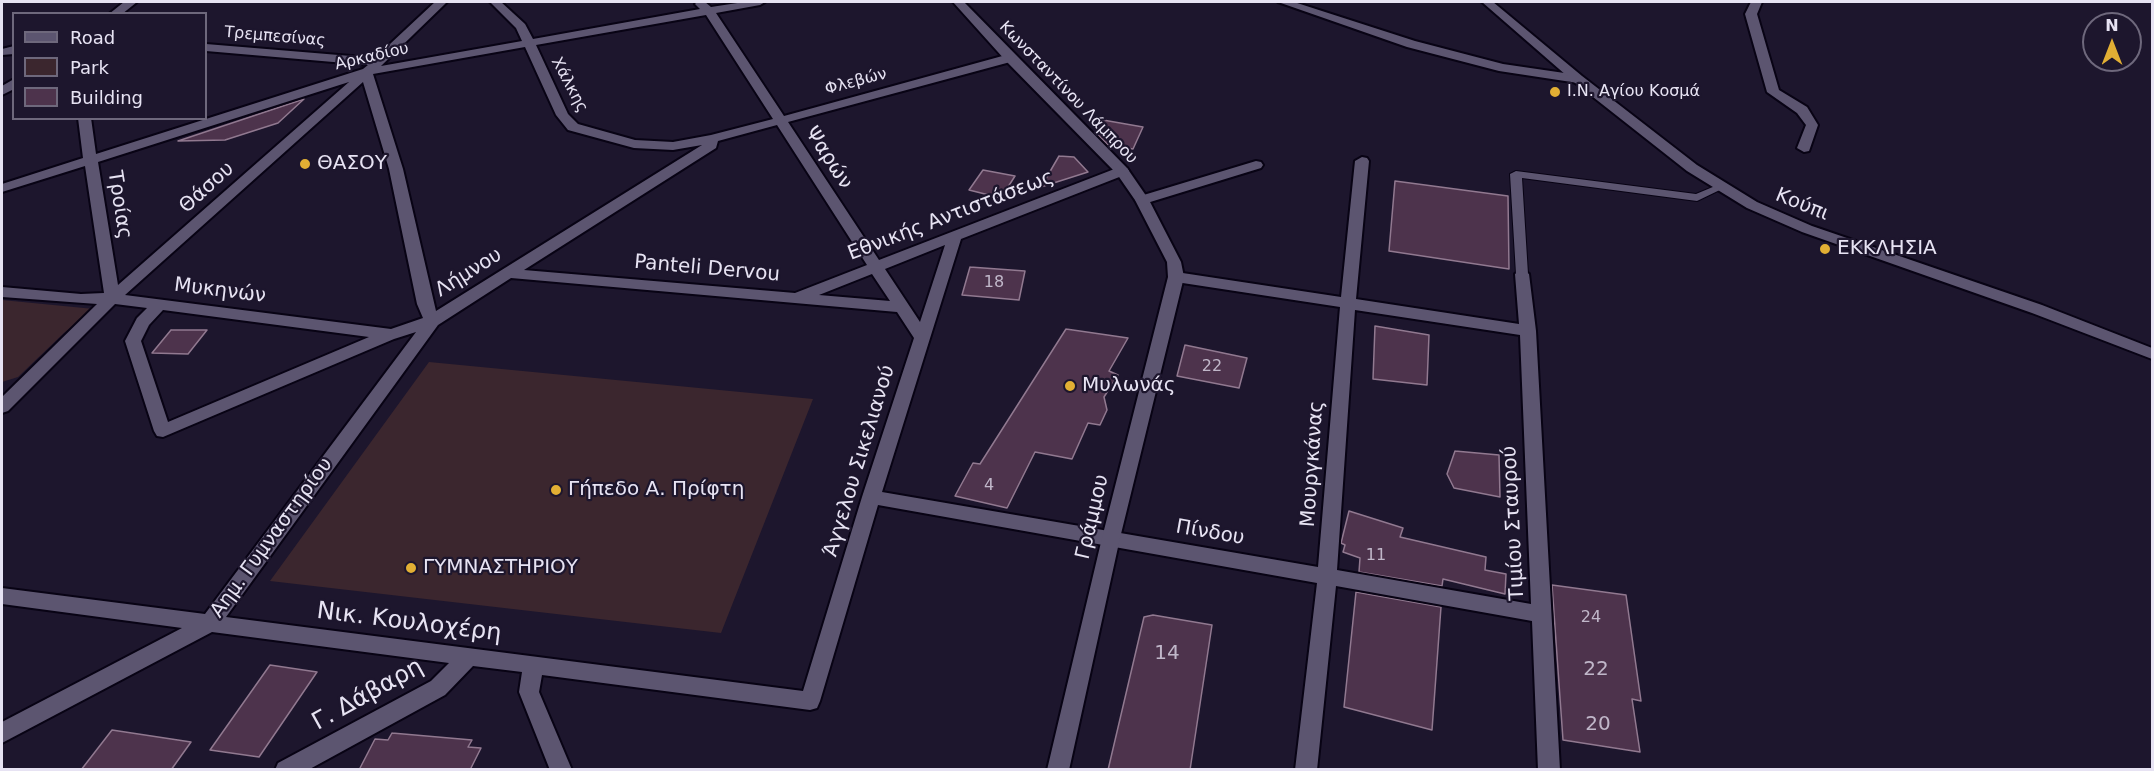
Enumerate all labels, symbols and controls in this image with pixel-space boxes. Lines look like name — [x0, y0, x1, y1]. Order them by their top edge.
legend — [12, 12, 207, 120]
north arrow — [2082, 12, 2142, 72]
text: N — [2105, 16, 2119, 35]
street label: Κωνσταντίνου Λάμπρου — [995, 18, 1141, 168]
street label: Τρεμπεσίνας — [224, 23, 326, 51]
text: Road — [70, 27, 115, 48]
street label: Αρκαδίου — [333, 39, 411, 75]
street label: Χάλκης — [546, 54, 592, 116]
text: Park — [70, 57, 109, 78]
street label: Φλεβών — [823, 65, 889, 99]
place label: Ι.Ν. Αγίου Κοσμά — [1567, 82, 1700, 102]
marker: Ι.Ν. Αγίου Κοσμά — [1548, 85, 1562, 99]
text: Building — [70, 87, 143, 108]
street label: Ψαρών — [799, 122, 857, 194]
place label: ΘΑΣΟΥ — [317, 152, 387, 176]
street label: Θάσου — [175, 157, 239, 219]
marker: ΘΑΣΟΥ — [298, 157, 312, 171]
street label: Εθνικής Αντιστάσεως — [845, 166, 1057, 266]
street label: Τροίας — [102, 169, 136, 241]
street label: Κούπι — [1772, 183, 1832, 227]
place label: ΕΚΚΛΗΣΙΑ — [1837, 237, 1937, 261]
marker: ΕΚΚΛΗΣΙΑ — [1818, 242, 1832, 256]
street label: Λήμνου — [431, 243, 507, 303]
street label: Panteli Dervou — [633, 251, 781, 287]
street label: Μυκηνών — [173, 273, 267, 309]
house number: 18 — [984, 273, 1004, 293]
house number: 22 — [1202, 357, 1222, 377]
street label: Άγγελου Σικελιανού — [819, 362, 901, 560]
place label: Μυλωνάς — [1082, 374, 1176, 398]
marker: Μυλωνάς — [1063, 379, 1077, 393]
street label: Μουργκάνας — [1297, 400, 1329, 528]
street label: Τιμίου Σταυρού — [1498, 445, 1530, 601]
street label: Αημ. Γυμναστηρίου — [206, 453, 338, 623]
street label: Γράμμου — [1072, 472, 1114, 562]
house number: 4 — [984, 476, 994, 496]
place label: Γήπεδο Α. Πρίφτη — [568, 478, 744, 502]
marker: Γήπεδο Α. Πρίφτη — [549, 483, 563, 497]
street label: Πίνδου — [1174, 515, 1246, 551]
house number: 11 — [1366, 546, 1386, 566]
place label: ΓΥΜΝΑΣΤΗΡΙΟΥ — [423, 556, 578, 580]
marker: ΓΥΜΝΑΣΤΗΡΙΟΥ — [404, 561, 418, 575]
street label: Νικ. Κουλοχέρη — [315, 597, 503, 649]
house number: 24 — [1581, 608, 1601, 628]
house number: 14 — [1154, 642, 1180, 666]
street label: Γ. Δάβαρη — [307, 653, 429, 737]
house number: 22 — [1583, 658, 1609, 682]
house number: 20 — [1585, 713, 1611, 737]

